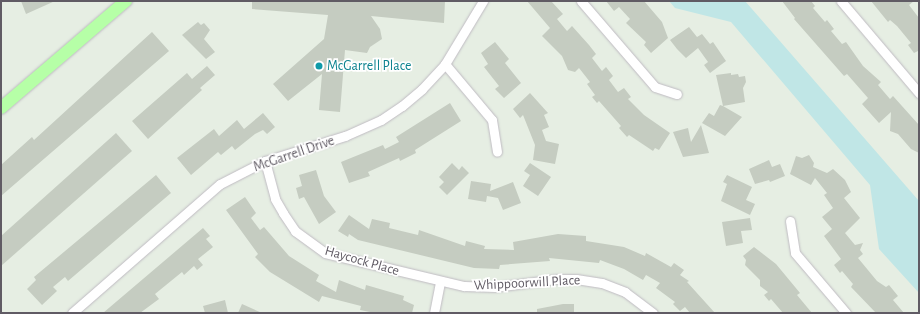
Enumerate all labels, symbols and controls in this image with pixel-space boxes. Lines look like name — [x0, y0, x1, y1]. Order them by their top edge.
place label: McGarrell Place — [327, 58, 411, 74]
marker: McGarrell Place — [314, 61, 324, 71]
street label: McGarrell Drive — [251, 132, 337, 176]
street label: Haycock Place — [323, 242, 401, 280]
street label: Whippoorwill Place — [473, 272, 581, 294]

